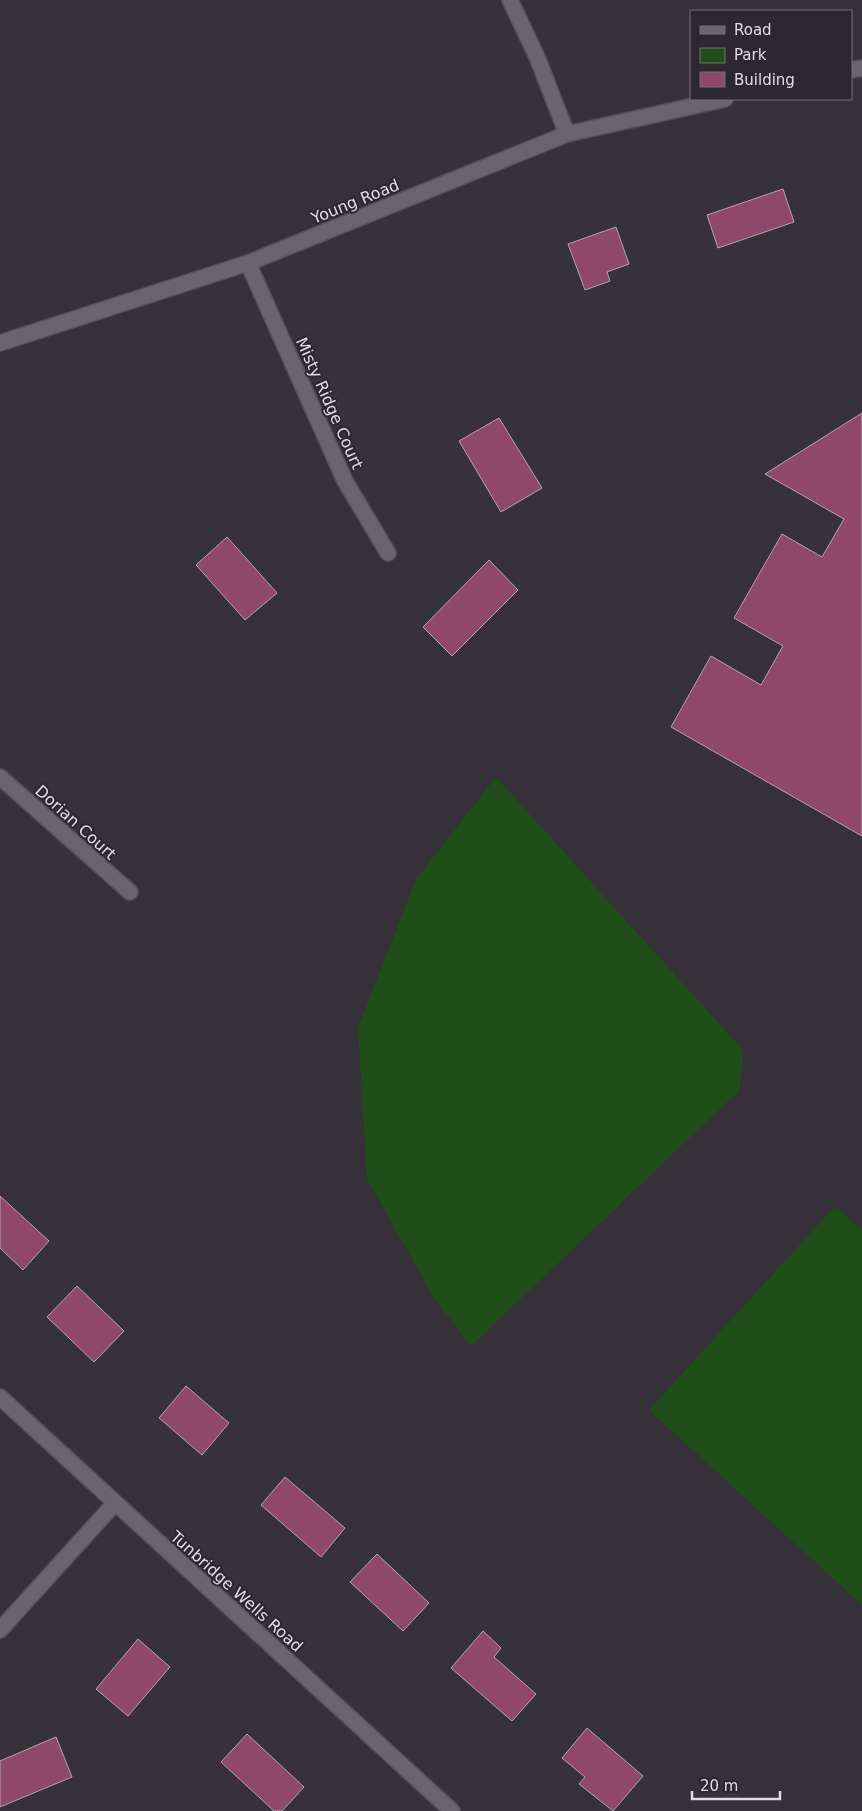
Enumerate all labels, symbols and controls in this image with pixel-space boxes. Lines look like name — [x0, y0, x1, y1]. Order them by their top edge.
legend — [690, 10, 852, 100]
text: Road — [734, 21, 772, 39]
text: Park — [734, 46, 767, 64]
text: Building — [734, 71, 795, 89]
street label: Young Road — [308, 175, 402, 228]
street label: Misty Ridge Court — [292, 334, 367, 472]
street label: Dorian Court — [31, 781, 120, 864]
street label: Tunbridge Wells Road — [166, 1526, 307, 1656]
scale bar — [692, 1768, 780, 1800]
text: 20 m — [700, 1777, 738, 1795]

